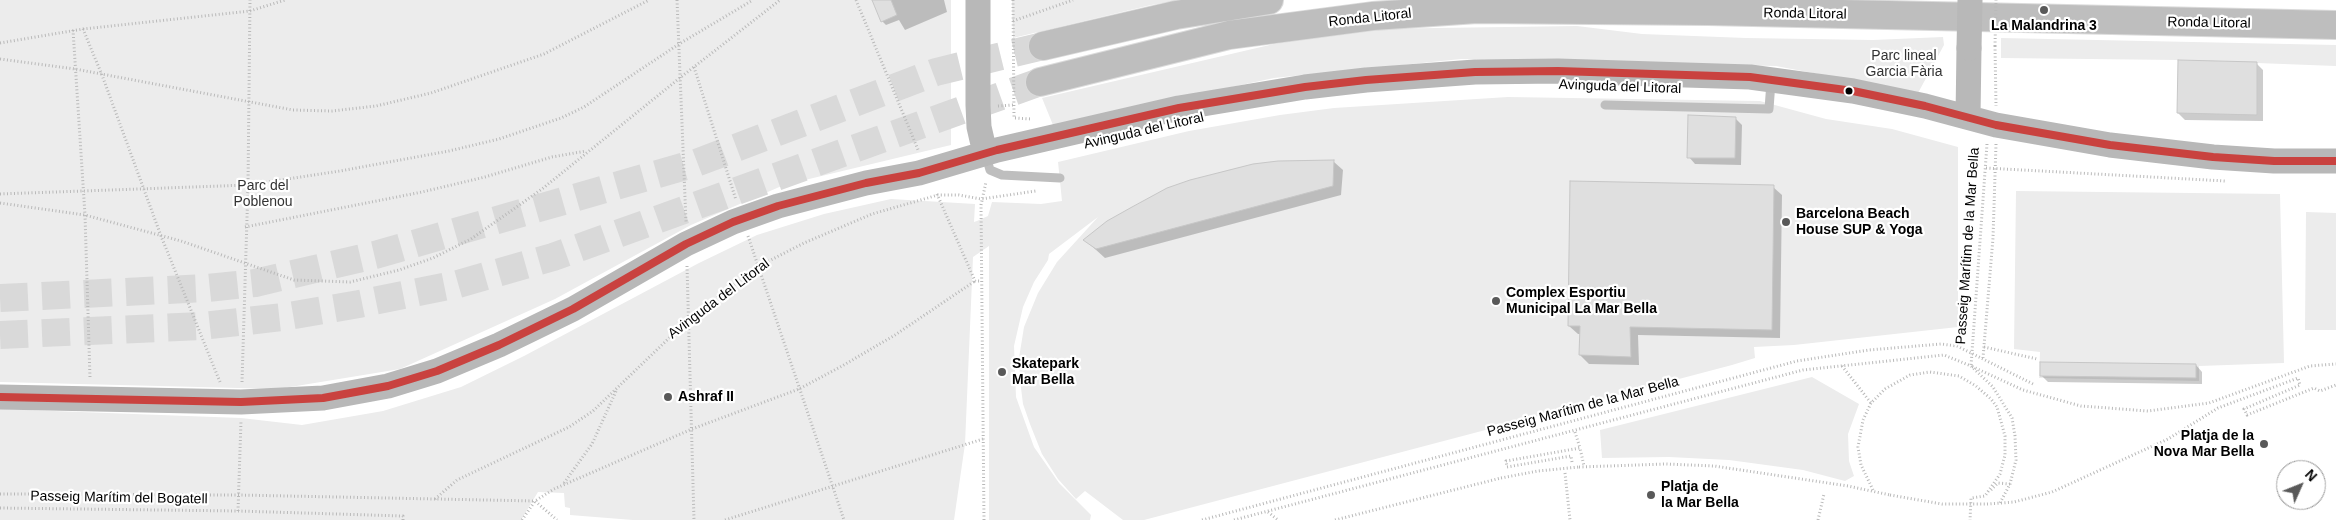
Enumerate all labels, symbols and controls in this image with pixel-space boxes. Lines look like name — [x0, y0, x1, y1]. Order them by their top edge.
marker: La Malandrina 3 — [2038, 4, 2050, 16]
street label: Ronda Litoral — [1328, 5, 1412, 31]
street label: Ronda Litoral — [1763, 5, 1847, 23]
street label: Ronda Litoral — [2167, 14, 2251, 32]
place label: La Malandrina 3 — [1991, 18, 2097, 34]
park label: Parc lineal Garcia Fària — [1865, 48, 1943, 80]
street label: Avinguda del Litoral — [1558, 76, 1682, 98]
unlabelled marker — [1844, 86, 1854, 96]
street label: Avinguda del Litoral — [1082, 109, 1206, 153]
street label: Passeig Marítim de la Mar Bella — [1953, 147, 1983, 345]
park label: Parc del Poblenou — [233, 178, 293, 210]
place label: Barcelona Beach House SUP & Yoga — [1796, 206, 1923, 238]
marker: Barcelona Beach House SUP & Yoga — [1780, 216, 1792, 228]
street label: Avinguda del Litoral — [665, 255, 773, 343]
place label: Complex Esportiu Municipal La Mar Bella — [1506, 285, 1657, 318]
marker: Complex Esportiu Municipal La Mar Bella — [1490, 295, 1502, 307]
place label: Skatepark Mar Bella — [1012, 356, 1079, 388]
marker: Skatepark Mar Bella — [996, 366, 1008, 378]
street label: Passeig Marítim de la Mar Bella — [1485, 373, 1681, 441]
place label: Ashraf II — [678, 389, 734, 405]
marker: Ashraf II — [662, 391, 674, 403]
place label: Platja de la Nova Mar Bella — [2154, 428, 2254, 461]
marker: Platja de la Nova Mar Bella — [2258, 438, 2270, 450]
north arrow — [2276, 460, 2326, 510]
text: N — [2302, 466, 2320, 484]
place label: Platja de la Mar Bella — [1661, 479, 1739, 512]
street label: Passeig Marítim del Bogatell — [30, 488, 208, 508]
marker: Platja de la Mar Bella — [1645, 489, 1657, 501]

